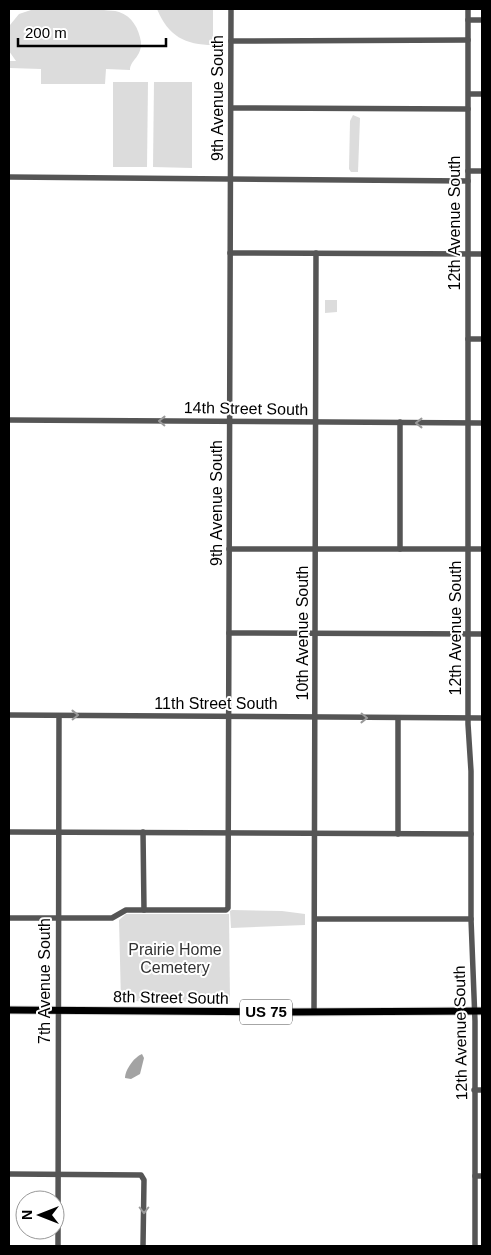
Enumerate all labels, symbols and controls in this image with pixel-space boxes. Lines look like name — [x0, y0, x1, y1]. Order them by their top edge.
scale bar — [18, 15, 165, 47]
text: 200 m — [25, 24, 67, 41]
street label: 9th Avenue South — [209, 35, 226, 161]
street label: 12th Avenue South — [446, 156, 463, 290]
street label: 14th Street South — [184, 399, 308, 418]
one-way arrow — [158, 416, 166, 426]
one-way arrow — [415, 418, 423, 428]
street label: 9th Avenue South — [208, 440, 225, 566]
street label: 12th Avenue South — [447, 561, 464, 695]
street label: 10th Avenue South — [294, 566, 311, 700]
street label: 11th Street South — [154, 695, 278, 712]
one-way arrow — [71, 710, 79, 721]
one-way arrow — [360, 713, 368, 723]
street label: 7th Avenue South — [36, 918, 53, 1044]
park label: Prairie Home Cemetery — [128, 941, 222, 976]
street label: 12th Avenue South — [451, 965, 470, 1101]
street label: 8th Street South — [113, 988, 229, 1007]
road number: US 75 — [240, 1000, 292, 1024]
north arrow — [15, 1190, 65, 1240]
one-way arrow — [139, 1207, 149, 1215]
text: N — [19, 1210, 35, 1220]

